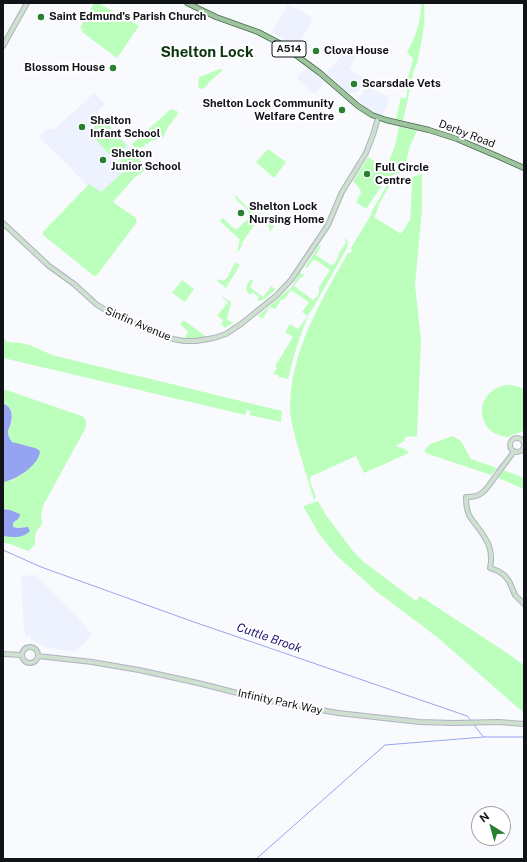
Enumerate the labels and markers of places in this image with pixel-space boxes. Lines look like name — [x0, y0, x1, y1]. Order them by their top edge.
place label: Saint Edmund's Parish Church — [49, 10, 206, 24]
marker: Saint Edmund's Parish Church — [36, 12, 46, 22]
place label: Clova House — [324, 44, 389, 58]
marker: Clova House — [311, 46, 321, 56]
place label: Blossom House — [24, 61, 105, 75]
marker: Blossom House — [108, 63, 118, 73]
place label: Scarsdale Vets — [362, 77, 441, 91]
marker: Scarsdale Vets — [349, 79, 359, 89]
place label: Shelton Lock Community Welfare Centre — [202, 97, 334, 123]
marker: Shelton Lock Community Welfare Centre — [337, 105, 347, 115]
place label: Shelton Infant School — [90, 114, 160, 140]
marker: Shelton Infant School — [77, 122, 87, 132]
place label: Shelton Junior School — [111, 147, 181, 173]
marker: Shelton Junior School — [98, 155, 108, 165]
place label: Full Circle Centre — [375, 161, 429, 187]
marker: Full Circle Centre — [362, 169, 372, 179]
place label: Shelton Lock Nursing Home — [249, 200, 324, 226]
marker: Shelton Lock Nursing Home — [236, 208, 246, 218]

